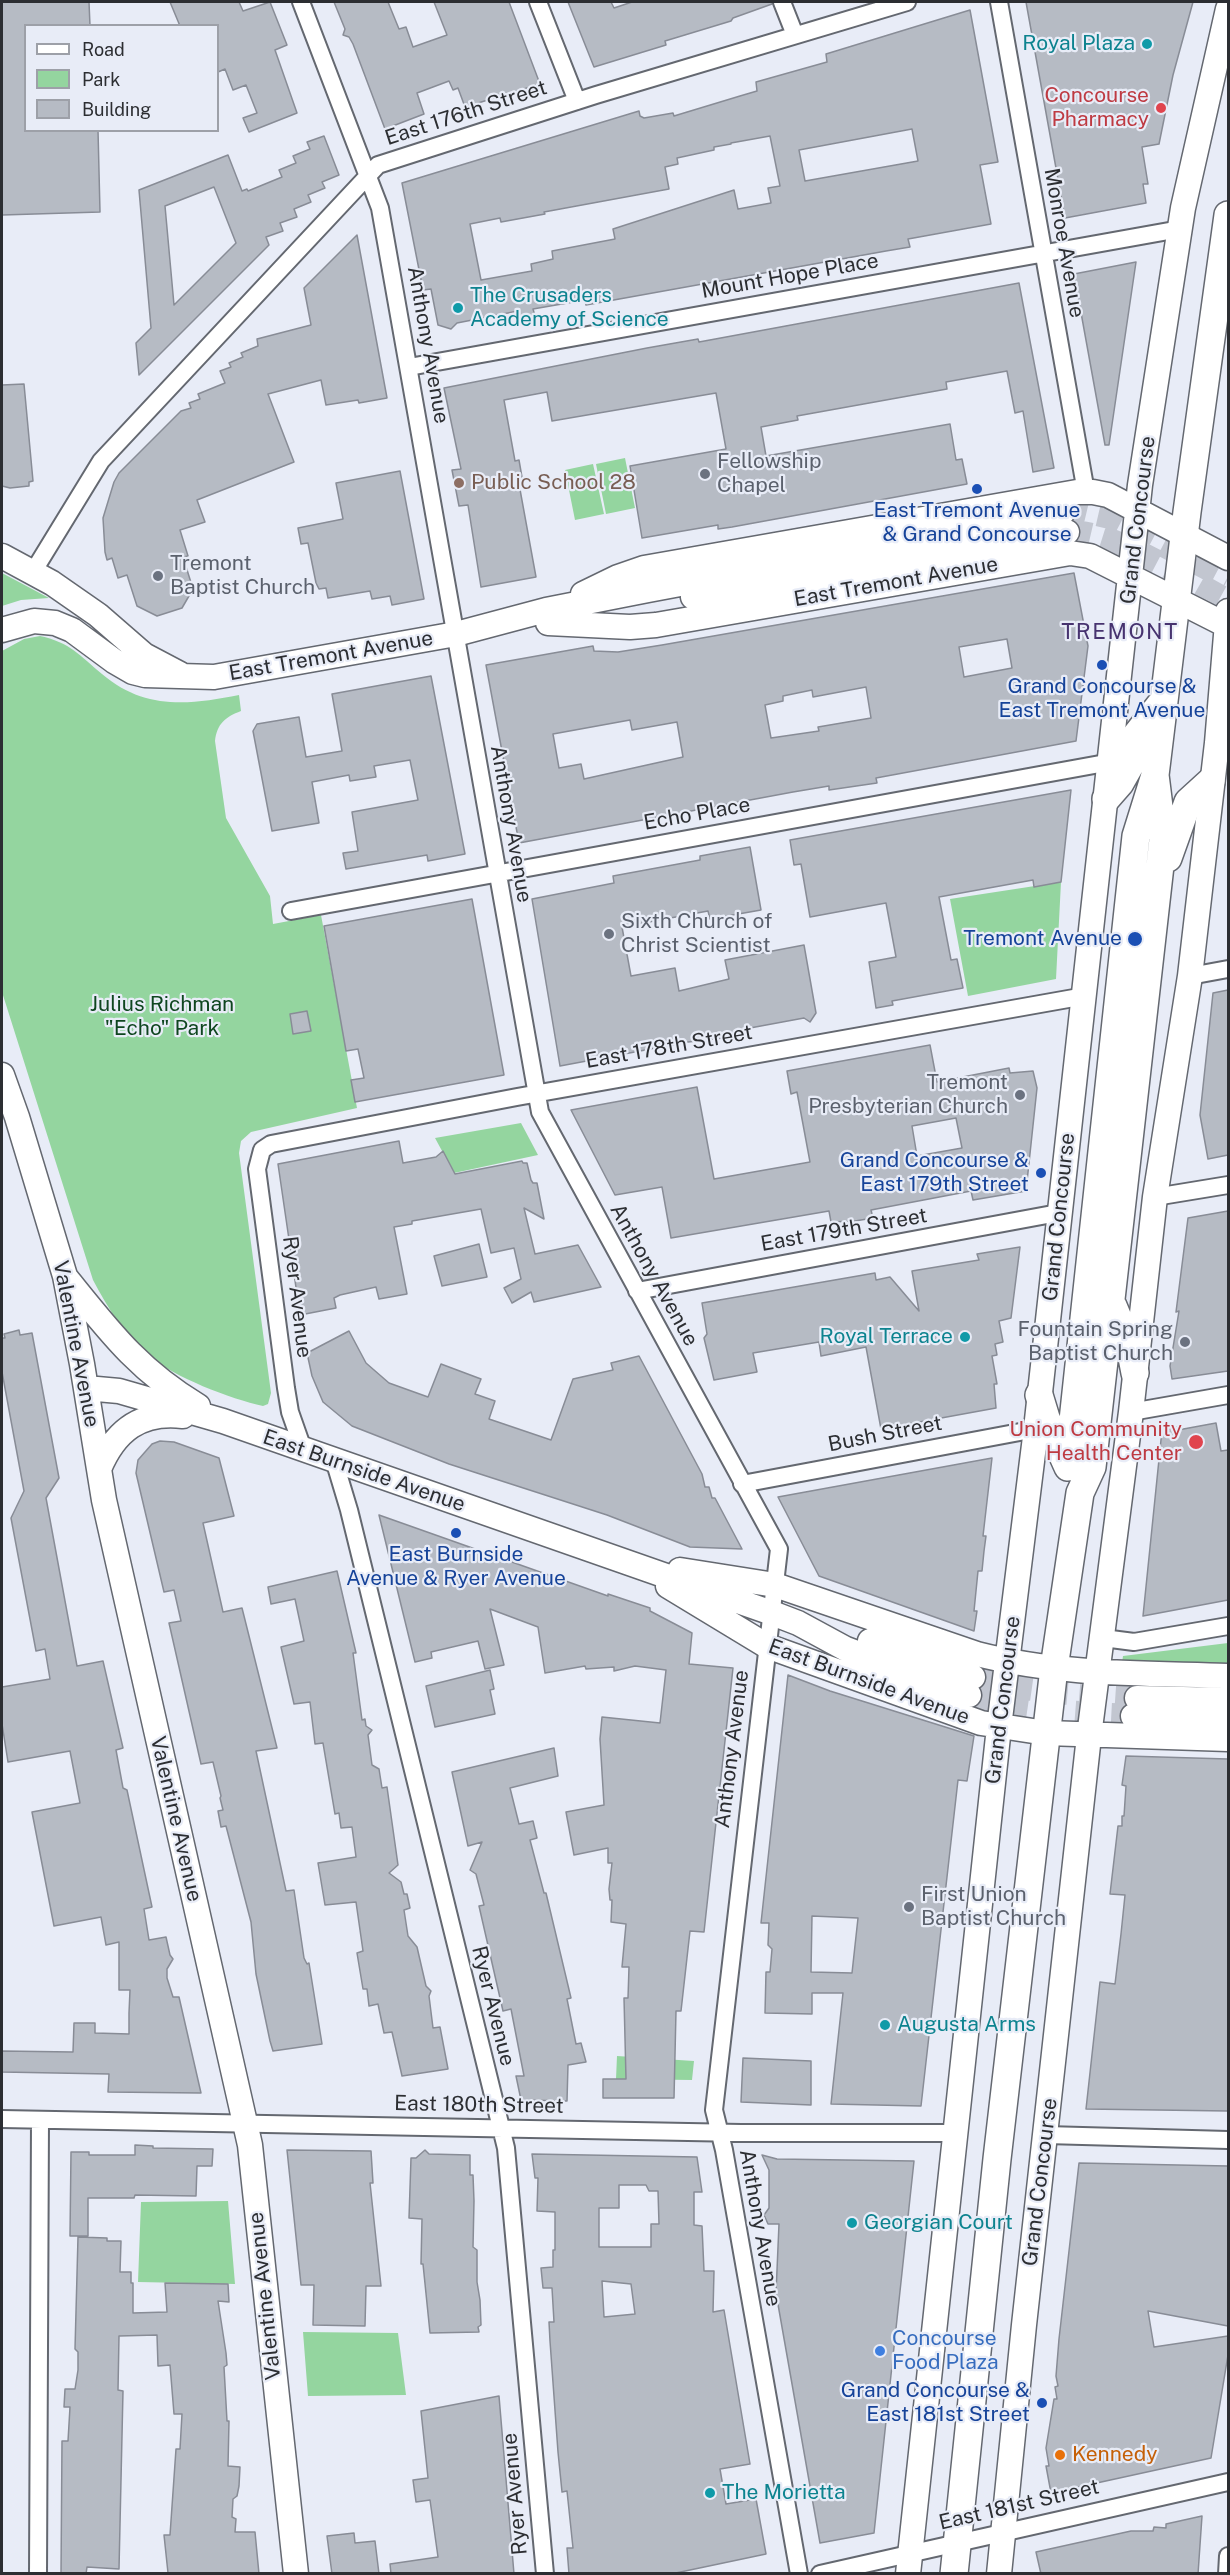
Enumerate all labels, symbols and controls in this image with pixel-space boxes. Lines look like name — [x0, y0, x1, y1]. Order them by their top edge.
legend — [24, 24, 219, 132]
place label: Royal Plaza — [1022, 31, 1135, 57]
marker: Royal Plaza — [1140, 37, 1154, 51]
text: Road — [82, 39, 125, 60]
text: Park — [82, 69, 120, 90]
street label: East 176th Street — [382, 75, 550, 151]
place label: Concourse Pharmacy — [1044, 83, 1149, 133]
text: Building — [82, 99, 151, 120]
marker: Concourse Pharmacy — [1154, 101, 1168, 115]
street label: Monroe Avenue — [1038, 166, 1090, 320]
street label: Mount Hope Place — [699, 248, 881, 304]
street label: Anthony Avenue — [402, 265, 454, 425]
place label: The Crusaders Academy of Science — [470, 283, 669, 333]
marker: The Crusaders Academy of Science — [451, 301, 465, 315]
street label: Grand Concourse — [1115, 435, 1161, 605]
place label: Fellowship Chapel — [717, 449, 821, 499]
marker: Fellowship Chapel — [698, 467, 712, 481]
place label: Public School 28 — [471, 470, 636, 496]
marker: Public School 28 — [452, 476, 466, 490]
marker: East Tremont Avenue & Grand Concourse — [970, 482, 984, 496]
place label: East Tremont Avenue & Grand Concourse — [874, 498, 1080, 548]
place label: Tremont Baptist Church — [170, 551, 315, 601]
street label: East Tremont Avenue — [792, 552, 1000, 612]
marker: Tremont Baptist Church — [151, 569, 165, 583]
district label: TREMONT — [1061, 619, 1179, 645]
street label: East Tremont Avenue — [227, 626, 435, 686]
marker: Grand Concourse & East Tremont Avenue — [1095, 658, 1109, 672]
place label: Grand Concourse & East Tremont Avenue — [999, 674, 1205, 724]
street label: Anthony Avenue — [485, 744, 537, 904]
street label: Echo Place — [642, 792, 752, 836]
place label: Sixth Church of Christ Scientist — [621, 909, 772, 959]
place label: Tremont Avenue — [963, 926, 1122, 952]
marker: Sixth Church of Christ Scientist — [602, 927, 616, 941]
marker: Tremont Avenue — [1126, 930, 1144, 948]
park label: Julius Richman "Echo" Park — [90, 992, 234, 1042]
street label: East 178th Street — [584, 1020, 754, 1074]
place label: Tremont Presbyterian Church — [808, 1070, 1008, 1120]
marker: Tremont Presbyterian Church — [1013, 1088, 1027, 1102]
street label: Grand Concourse — [1038, 1132, 1080, 1302]
place label: Grand Concourse & East 179th Street — [840, 1148, 1029, 1198]
marker: Grand Concourse & East 179th Street — [1034, 1166, 1048, 1180]
street label: Anthony Avenue — [604, 1199, 704, 1351]
street label: East 179th Street — [759, 1203, 929, 1257]
street label: Ryer Avenue — [277, 1235, 317, 1359]
street label: Valentine Avenue — [48, 1259, 104, 1429]
place label: Fountain Spring Baptist Church — [1017, 1317, 1173, 1367]
place label: Royal Terrace — [820, 1324, 953, 1350]
marker: Royal Terrace — [958, 1330, 972, 1344]
marker: Fountain Spring Baptist Church — [1178, 1335, 1192, 1349]
street label: Bush Street — [826, 1411, 944, 1457]
place label: Union Community Health Center — [1009, 1417, 1182, 1467]
street label: East Burnside Avenue — [260, 1425, 468, 1517]
marker: Union Community Health Center — [1187, 1433, 1205, 1451]
marker: East Burnside Avenue & Ryer Avenue — [449, 1526, 463, 1540]
place label: East Burnside Avenue & Ryer Avenue — [346, 1542, 566, 1592]
street label: Grand Concourse — [980, 1615, 1026, 1785]
street label: East Burnside Avenue — [765, 1634, 973, 1730]
street label: Anthony Avenue — [710, 1669, 754, 1829]
street label: Valentine Avenue — [145, 1734, 207, 1904]
place label: First Union Baptist Church — [921, 1882, 1066, 1932]
marker: First Union Baptist Church — [902, 1900, 916, 1914]
street label: Ryer Avenue — [466, 1943, 520, 2069]
place label: Augusta Arms — [897, 2012, 1036, 2038]
marker: Augusta Arms — [878, 2018, 892, 2032]
street label: East 180th Street — [394, 2091, 564, 2119]
street label: Grand Concourse — [1017, 2097, 1063, 2267]
street label: Anthony Avenue — [734, 2148, 786, 2308]
place label: Georgian Court — [864, 2210, 1013, 2236]
street label: Valentine Avenue — [244, 2211, 286, 2381]
marker: Georgian Court — [845, 2216, 859, 2230]
place label: Concourse Food Plaza — [892, 2326, 999, 2376]
marker: Concourse Food Plaza — [873, 2344, 887, 2358]
place label: Grand Concourse & East 181st Street — [841, 2378, 1030, 2428]
marker: Grand Concourse & East 181st Street — [1035, 2396, 1049, 2410]
street label: Ryer Avenue — [497, 2432, 533, 2556]
place label: Kennedy — [1072, 2442, 1158, 2468]
marker: Kennedy — [1053, 2448, 1067, 2462]
street label: East 181st Street — [936, 2474, 1102, 2536]
place label: The Morietta — [722, 2480, 846, 2506]
marker: The Morietta — [703, 2486, 717, 2500]

